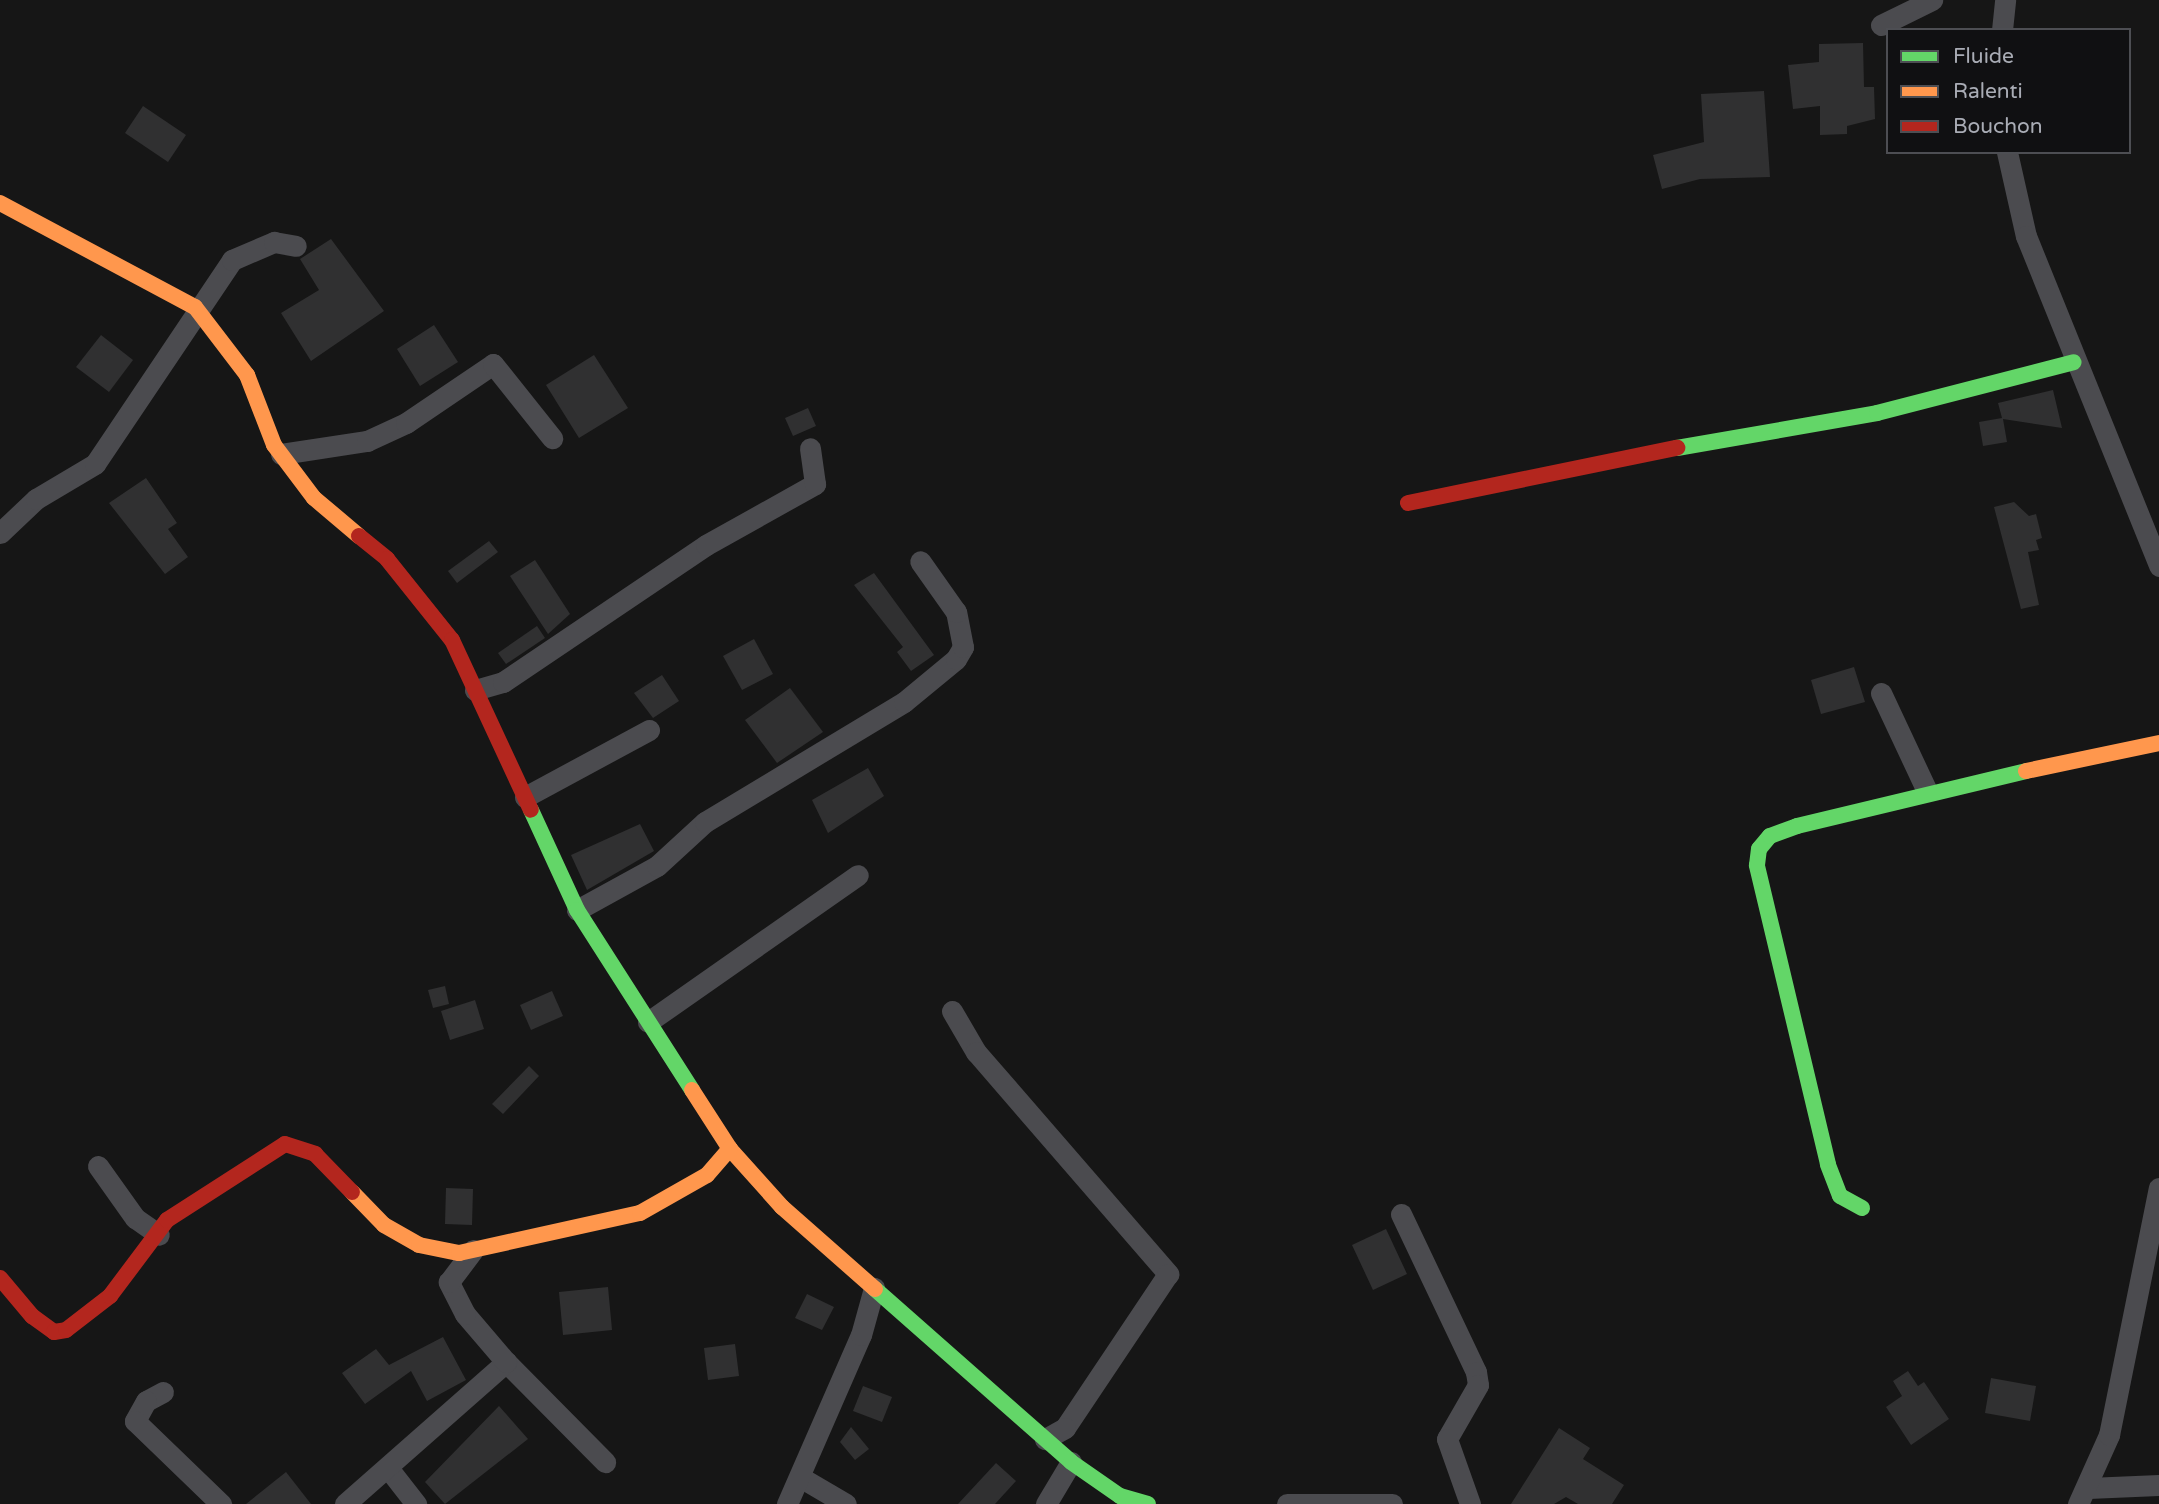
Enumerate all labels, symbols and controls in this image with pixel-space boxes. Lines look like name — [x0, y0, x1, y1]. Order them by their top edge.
legend — [1886, 28, 2131, 154]
text: Fluide — [1953, 44, 2014, 69]
text: Ralenti — [1953, 79, 2023, 104]
text: Bouchon — [1953, 114, 2043, 139]

